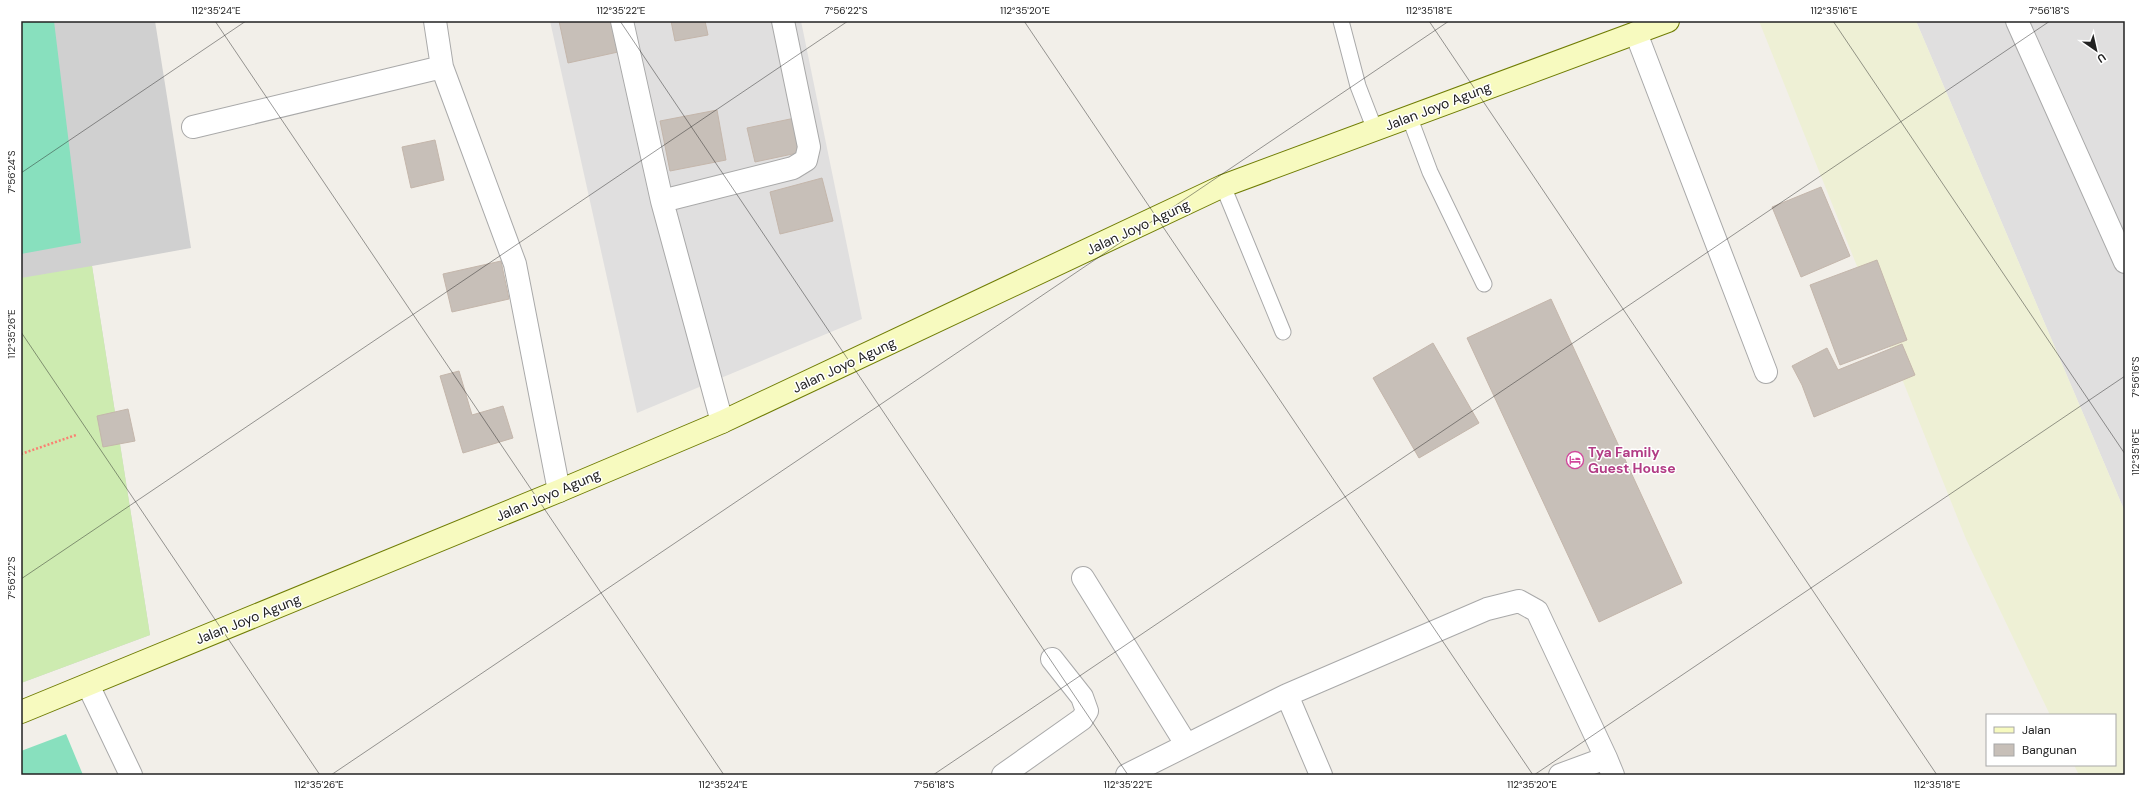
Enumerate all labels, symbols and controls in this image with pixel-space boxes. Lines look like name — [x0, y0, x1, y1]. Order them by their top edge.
text: 112°35'24"E — [191, 4, 241, 17]
text: 112°35'22"E — [597, 4, 646, 17]
text: 7°56'22"S — [825, 4, 868, 17]
text: 112°35'20"E — [1000, 4, 1050, 17]
text: 112°35'18"E — [1406, 4, 1453, 17]
text: 112°35'16"E — [1811, 4, 1858, 17]
text: 7°56'18"S — [2029, 4, 2070, 17]
north arrow — [2076, 30, 2116, 70]
text: U — [2095, 50, 2109, 66]
street label: Jalan Joyo Agung — [1382, 77, 1494, 134]
text: 7°56'24"S — [5, 150, 18, 194]
street label: Jalan Joyo Agung — [1083, 195, 1193, 259]
text: 112°35'26"E — [5, 309, 18, 359]
street label: Jalan Joyo Agung — [789, 333, 899, 397]
text: 7°56'16"S — [2129, 356, 2142, 397]
text: 112°35'16"E — [2129, 428, 2142, 475]
place label: Tya Family Guest House — [1588, 443, 1676, 477]
hotel icon: Tya Family Guest House — [1565, 450, 1585, 470]
street label: Jalan Joyo Agung — [493, 465, 603, 525]
text: 7°56'22"S — [5, 556, 18, 599]
street label: Jalan Joyo Agung — [193, 590, 303, 648]
legend — [1986, 714, 2116, 766]
text: Jalan — [2022, 722, 2051, 738]
text: Bangunan — [2022, 742, 2077, 758]
text: 112°35'26"E — [294, 778, 344, 791]
text: 112°35'24"E — [698, 778, 748, 791]
text: 7°56'18"S — [914, 778, 955, 791]
text: 112°35'22"E — [1104, 778, 1153, 791]
text: 112°35'20"E — [1507, 778, 1557, 791]
text: 112°35'18"E — [1914, 778, 1961, 791]

